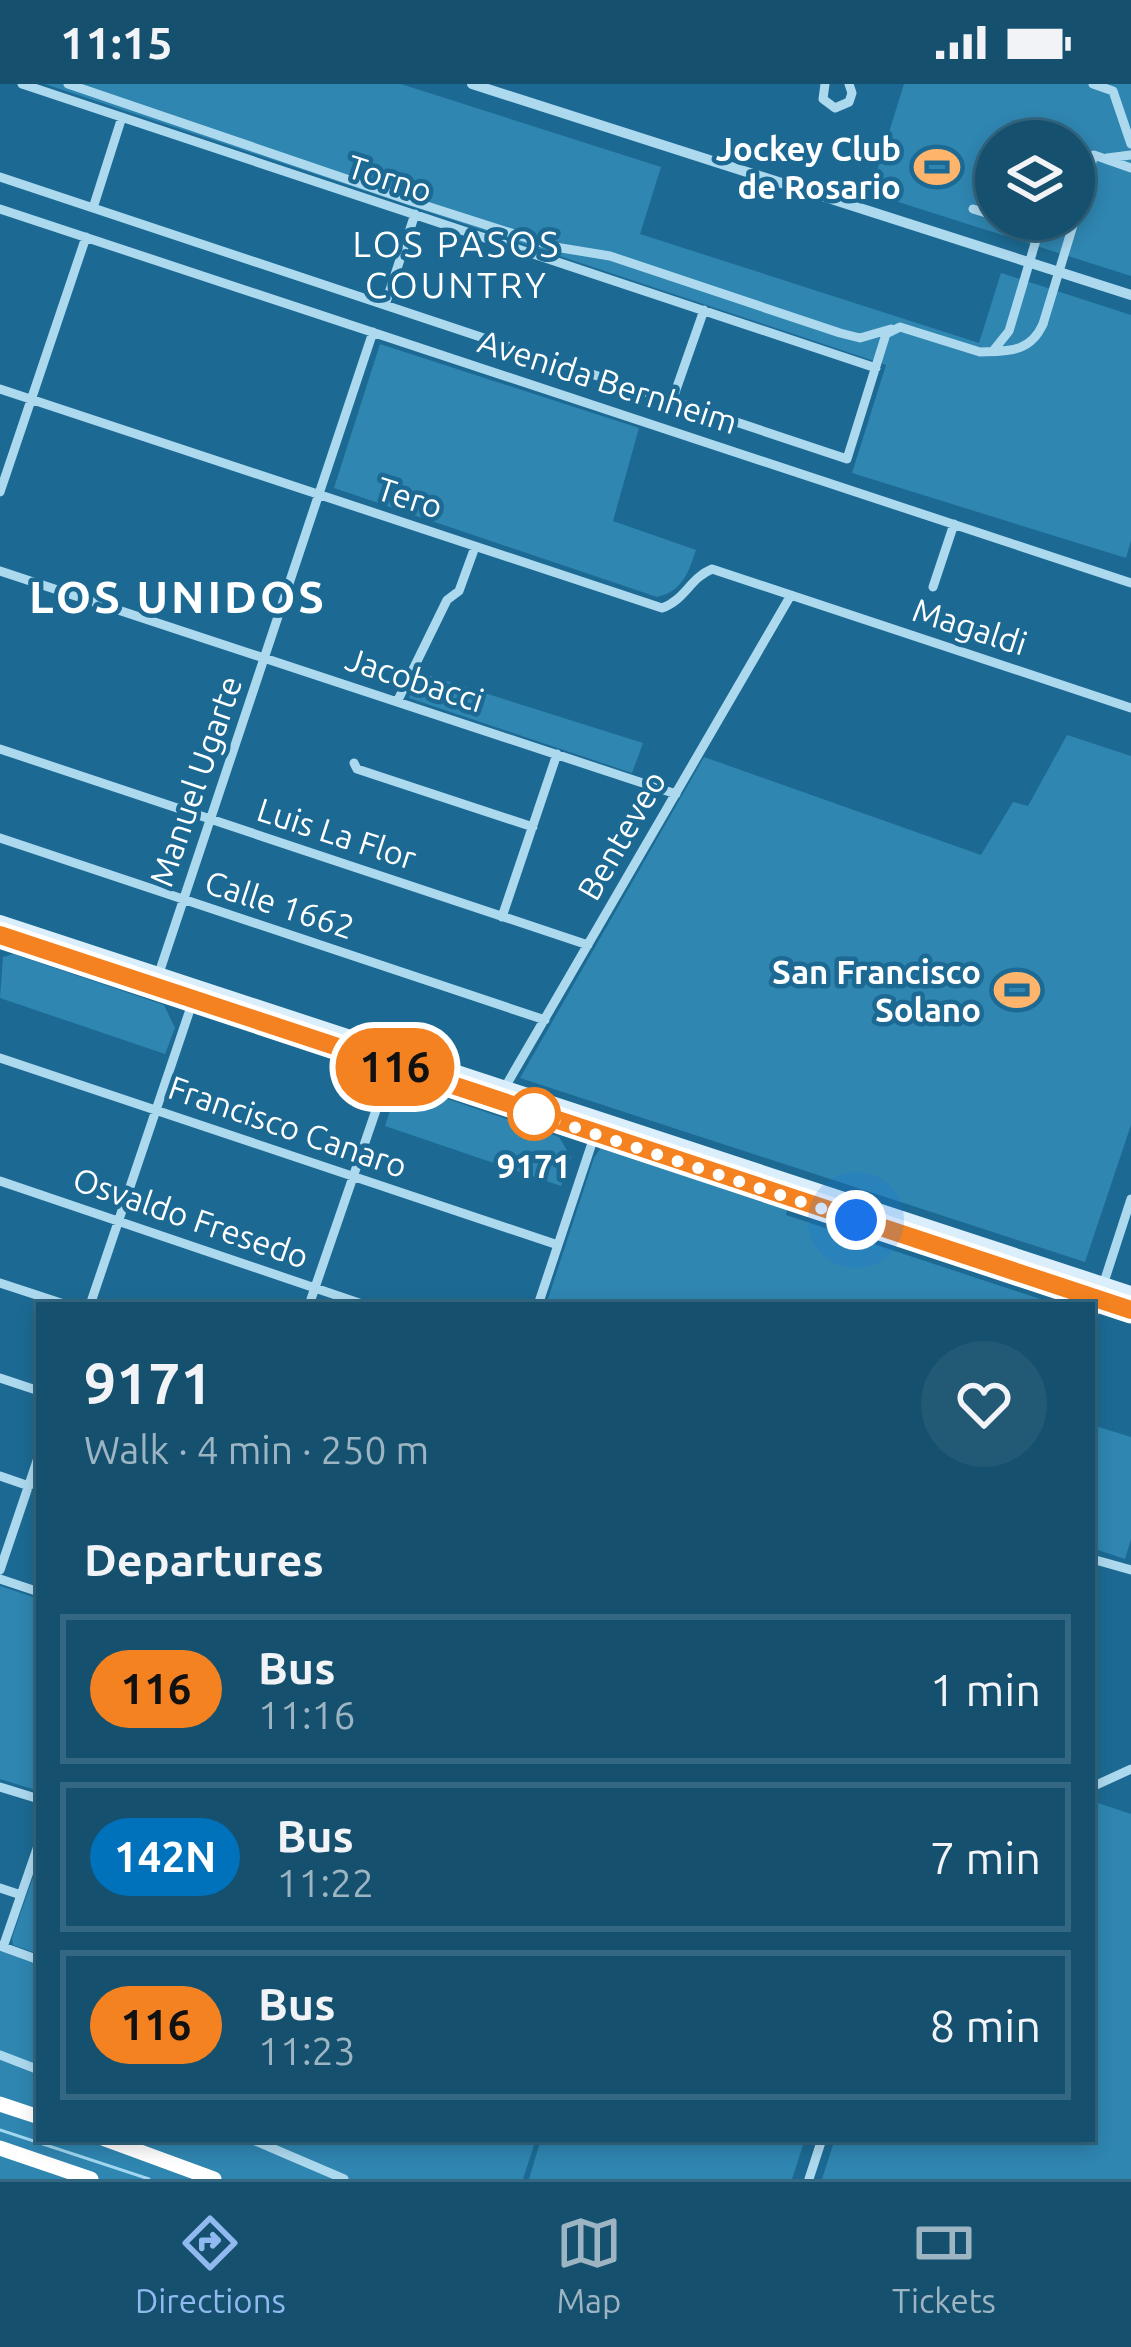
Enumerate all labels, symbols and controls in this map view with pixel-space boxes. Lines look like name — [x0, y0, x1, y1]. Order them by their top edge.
text: 11:15 — [60, 17, 173, 68]
map controls — [975, 120, 1095, 240]
button: layers — [975, 120, 1095, 240]
place label: Jockey Club de Rosario — [716, 130, 901, 205]
sports icon: Jockey Club de Rosario — [912, 142, 962, 192]
street label: Torno — [343, 147, 437, 209]
district label: LOS PASOS COUNTRY — [353, 223, 561, 305]
street label: Avenida Bernheim — [474, 322, 742, 440]
street label: Tero — [373, 469, 447, 525]
district label: LOS UNIDOS — [29, 571, 327, 622]
street label: Magaldi — [908, 590, 1032, 662]
street label: Jacobacci — [341, 639, 489, 719]
street label: Manuel Ugarte — [142, 671, 248, 891]
street label: Benteveo — [569, 764, 673, 906]
street label: Luis La Flor — [253, 790, 422, 876]
street label: Calle 1662 — [201, 862, 359, 946]
place label: San Francisco Solano — [772, 953, 981, 1028]
sports icon: San Francisco Solano — [992, 965, 1042, 1015]
line badge: 116 — [326, 1028, 464, 1106]
text: 116 — [359, 1043, 431, 1090]
street label: Francisco Canaro — [164, 1068, 412, 1184]
marker: 9171 — [509, 1089, 559, 1139]
place label: 9171 — [497, 1147, 571, 1184]
street label: Osvaldo Fresedo — [68, 1159, 314, 1275]
your location — [826, 1190, 886, 1250]
button: heart — [921, 1341, 1047, 1467]
text: 9171 — [84, 1351, 213, 1415]
text: Walk · 4 min · 250 m — [84, 1428, 429, 1471]
text: Departures — [84, 1534, 324, 1585]
text: Bus — [258, 1642, 335, 1693]
text: 1 min — [930, 1664, 1041, 1715]
text: 116 — [120, 1665, 192, 1712]
text: 11:16 — [258, 1693, 356, 1736]
text: Bus — [276, 1810, 354, 1861]
text: 7 min — [930, 1832, 1041, 1883]
text: 142N — [114, 1833, 216, 1880]
text: 11:22 — [276, 1861, 374, 1904]
text: Bus — [258, 1978, 335, 2029]
text: 8 min — [930, 2000, 1041, 2051]
text: 116 — [120, 2001, 192, 2048]
text: 11:23 — [258, 2029, 356, 2072]
tab: Directions — [135, 2210, 286, 2319]
tab: Map — [556, 2210, 622, 2319]
tab: Tickets — [892, 2210, 996, 2319]

